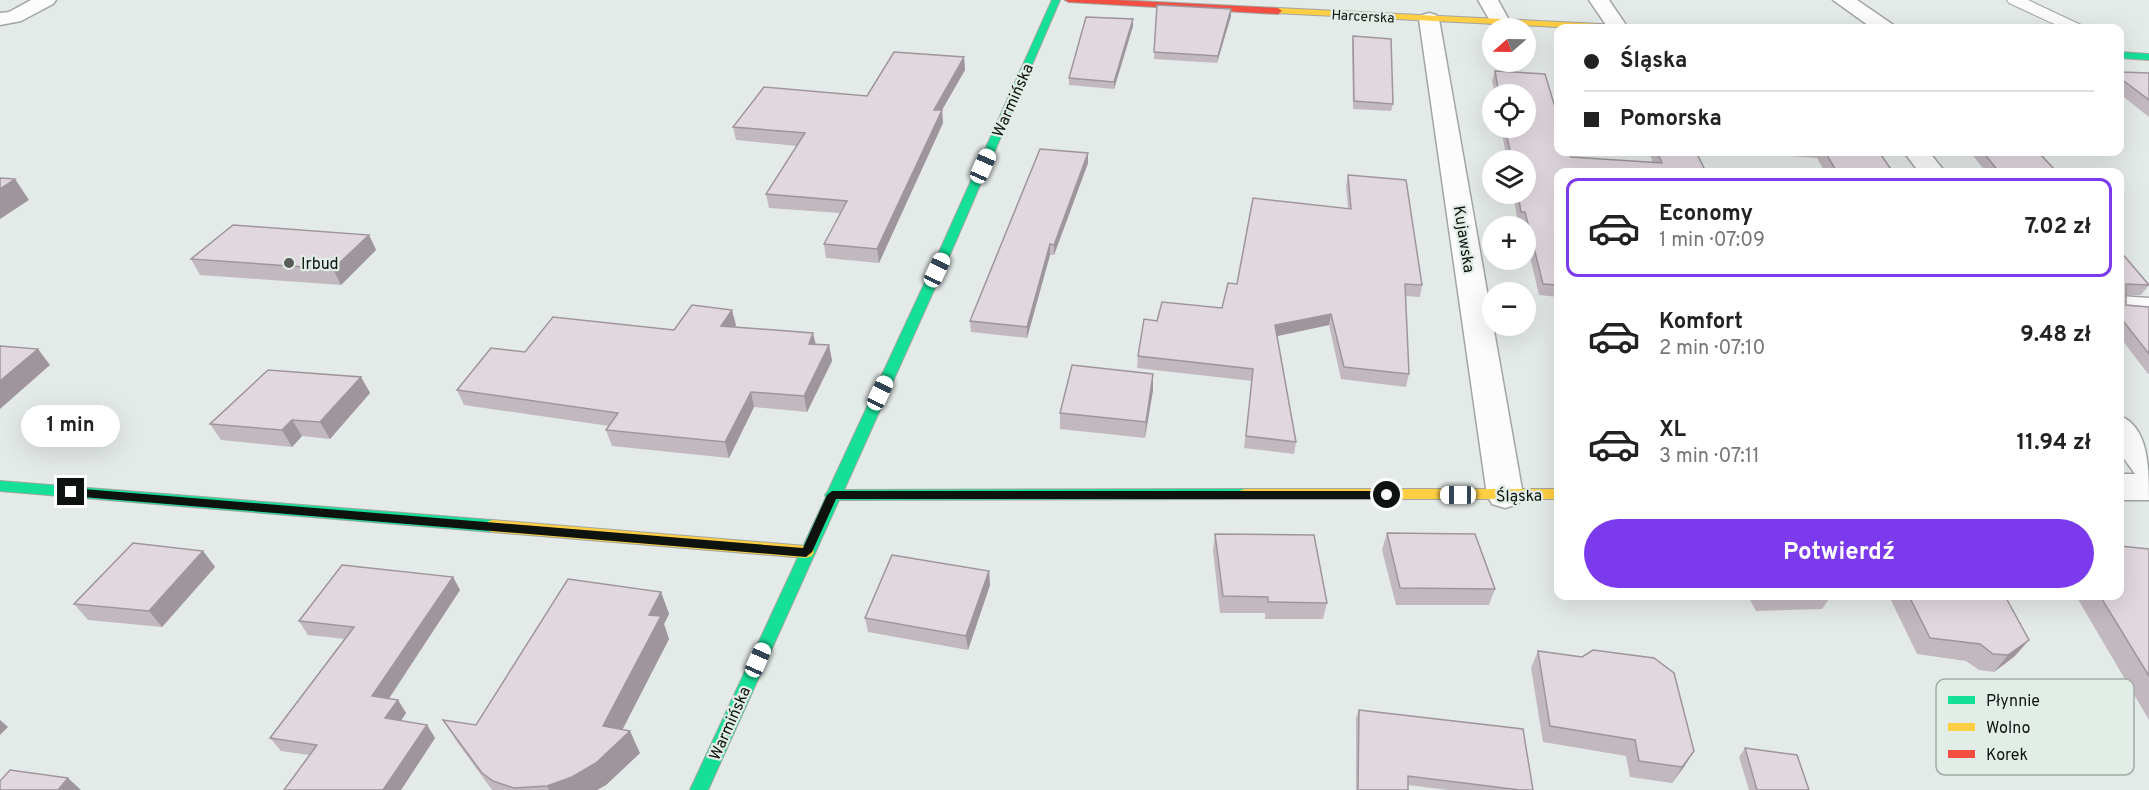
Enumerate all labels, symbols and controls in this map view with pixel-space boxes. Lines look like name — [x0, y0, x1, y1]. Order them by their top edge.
street label: Harcerska — [1331, 7, 1395, 28]
north arrow — [1482, 18, 1536, 72]
map controls — [1482, 18, 1536, 336]
text: Śląska — [1620, 48, 1687, 75]
street label: Warmińska — [989, 61, 1039, 141]
button: locate — [1482, 84, 1536, 138]
text: Pomorska — [1620, 106, 1722, 133]
car — [967, 146, 999, 186]
button: layers — [1482, 150, 1536, 204]
icon: car — [1587, 201, 1641, 255]
text: Economy — [1659, 201, 1753, 228]
street label: Kujawska — [1448, 204, 1478, 274]
text: 7.02 zł — [2025, 214, 2091, 241]
button: + — [1482, 216, 1536, 270]
text: 1 min · 07:09 — [1659, 228, 1765, 254]
car — [921, 250, 953, 290]
place label: Irbud — [301, 255, 339, 275]
marker: Irbud — [282, 256, 296, 270]
button: − — [1482, 282, 1536, 336]
icon: car — [1587, 309, 1641, 363]
text: Komfort — [1659, 309, 1743, 336]
text: 9.48 zł — [2020, 322, 2091, 349]
text: 2 min · 07:10 — [1659, 336, 1765, 362]
car — [864, 373, 896, 413]
callout: 1 min — [22, 405, 121, 447]
text: 1 min — [46, 413, 95, 439]
icon: car — [1587, 417, 1641, 471]
text: XL — [1659, 417, 1686, 444]
text: 11.94 zł — [2016, 430, 2091, 457]
text: 3 min · 07:11 — [1659, 444, 1760, 470]
route end — [57, 478, 84, 505]
route start — [1373, 481, 1400, 508]
street label: Śląska — [1496, 485, 1542, 507]
car — [1440, 486, 1476, 504]
button: Potwierdź — [1584, 519, 2094, 588]
car — [742, 640, 774, 680]
legend — [1936, 679, 2134, 775]
street label: Warmińska — [706, 684, 756, 764]
text: Płynnie — [1986, 692, 2040, 712]
text: Wolno — [1986, 719, 2030, 739]
text: Korek — [1986, 746, 2028, 766]

